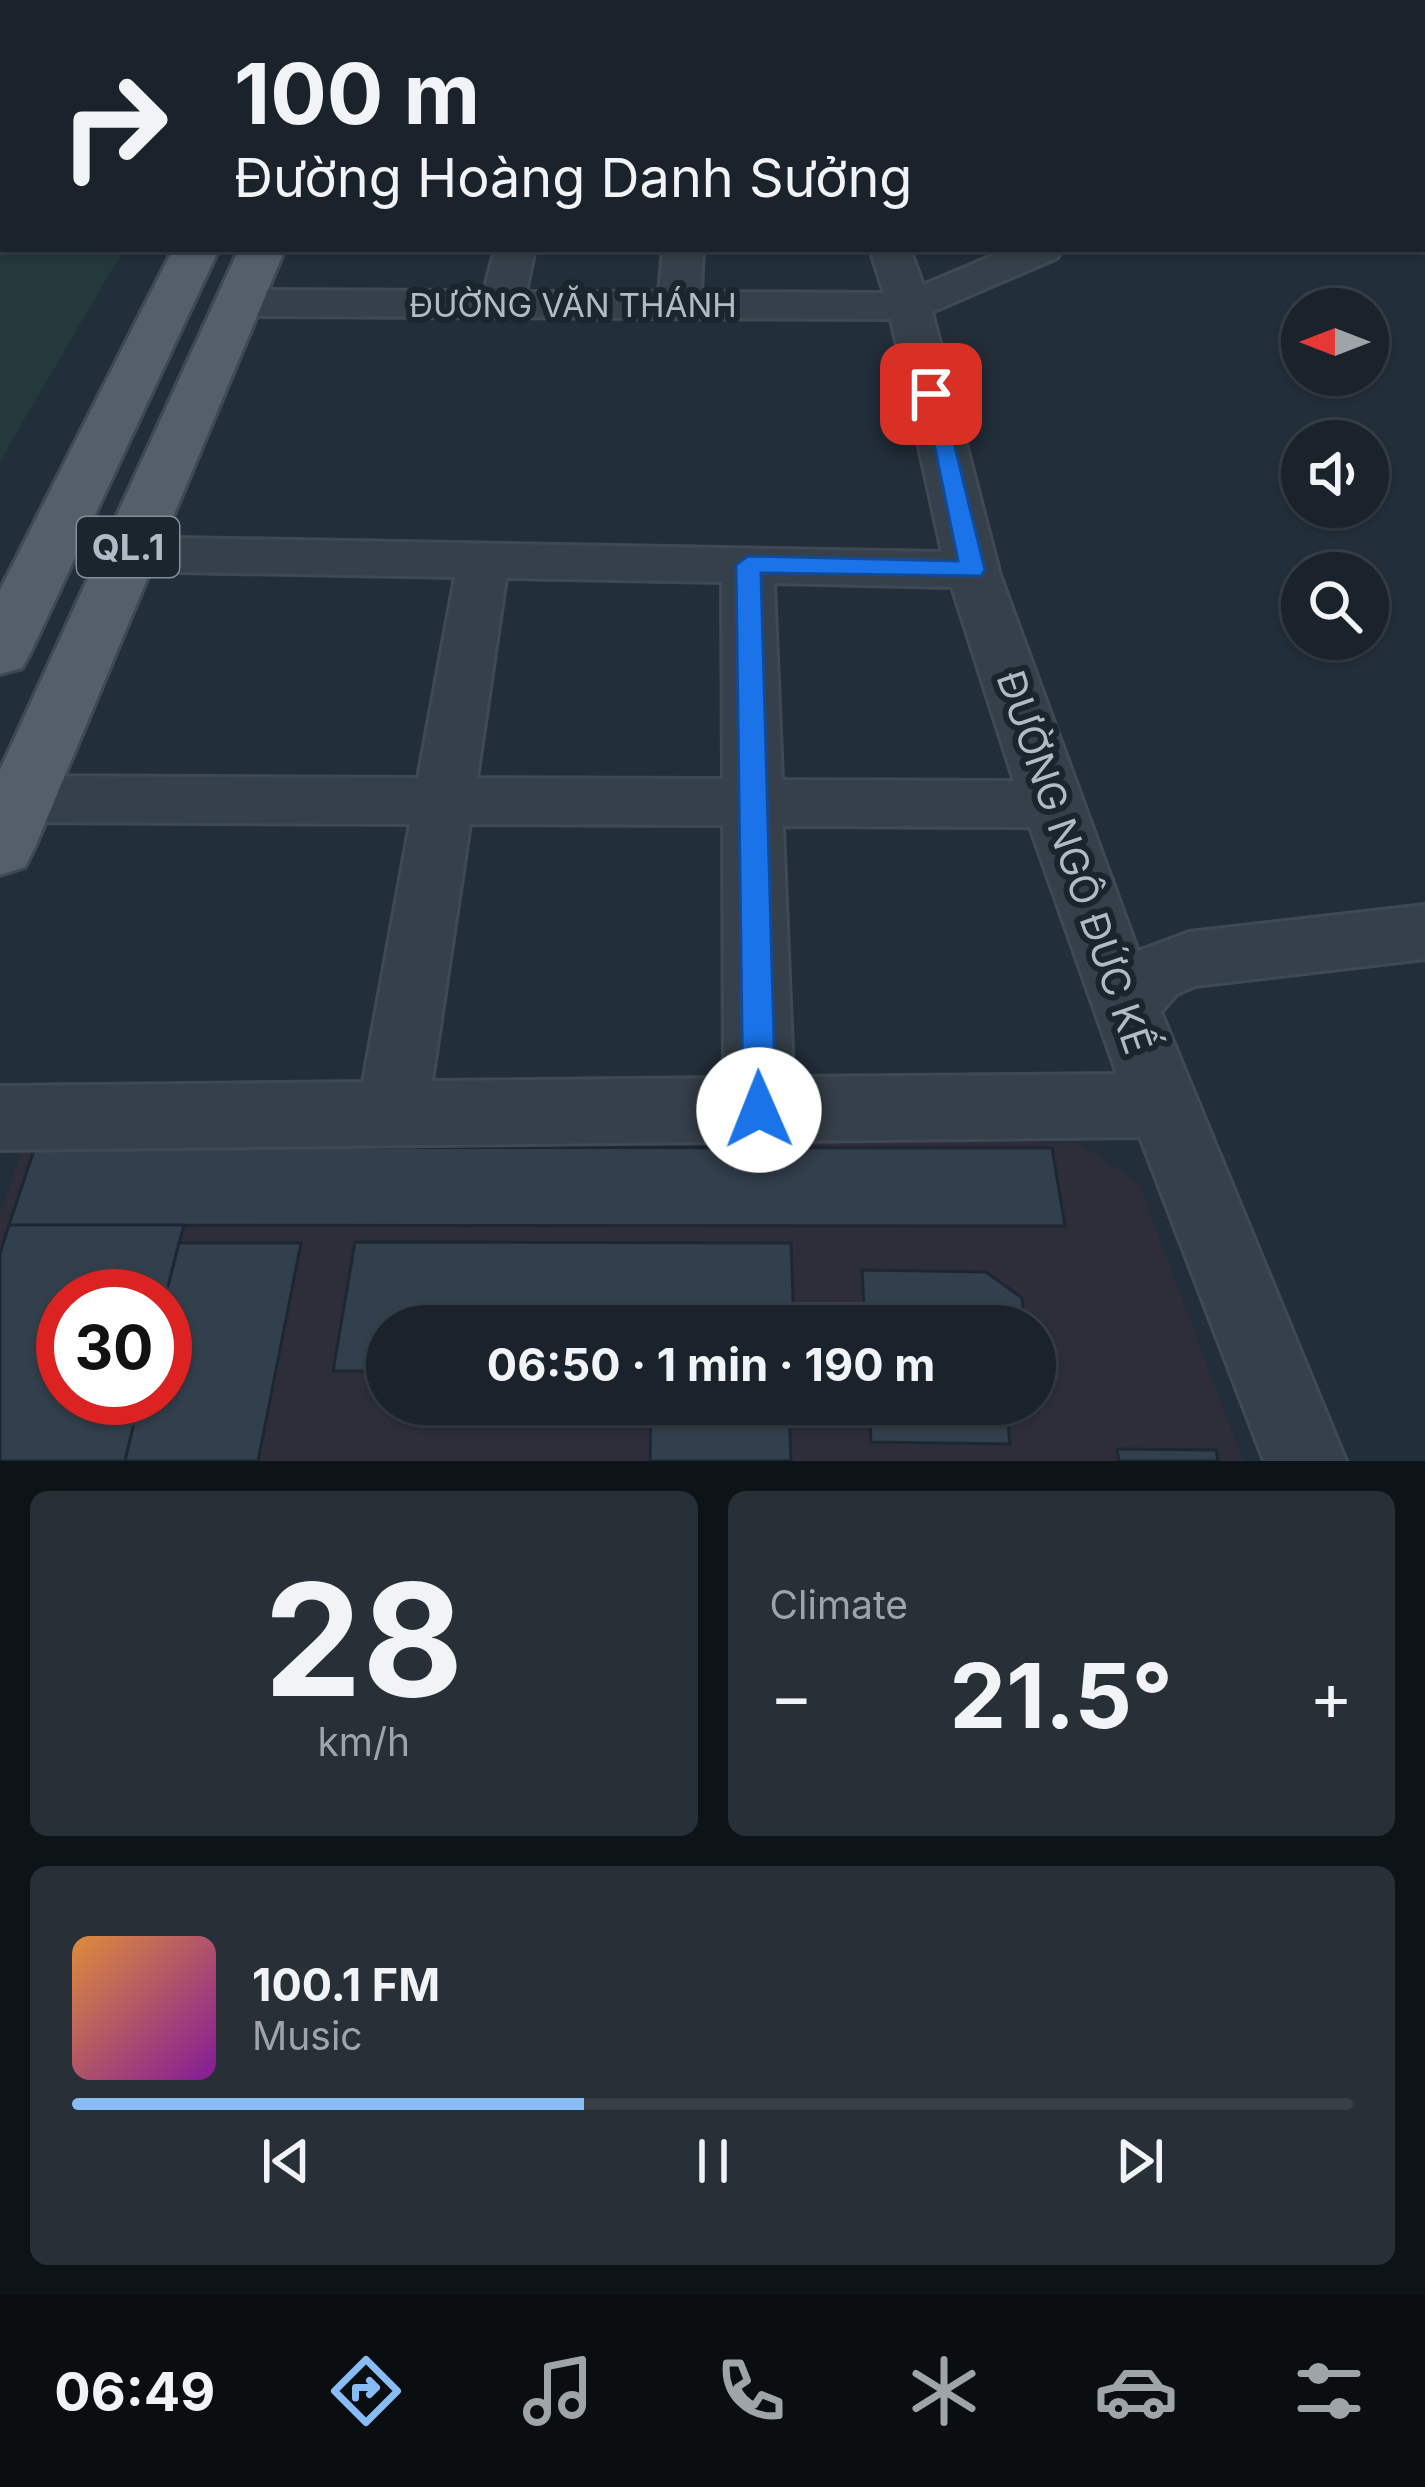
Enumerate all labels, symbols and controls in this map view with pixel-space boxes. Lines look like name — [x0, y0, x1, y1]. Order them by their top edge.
text: 100 m — [234, 43, 480, 144]
icon: right — [36, 48, 192, 204]
text: Đường Hoàng Danh Sưởng — [234, 145, 912, 210]
street label: ĐƯỜNG VĂN THÁNH — [409, 285, 737, 325]
north arrow — [1281, 288, 1389, 396]
map controls — [1281, 288, 1389, 660]
pin — [880, 343, 982, 445]
icon: arrive — [898, 361, 964, 427]
button: sound — [1281, 420, 1389, 528]
road number: QL.1 — [77, 517, 179, 577]
button: search — [1281, 552, 1389, 660]
street label: ĐƯỜNG NGÔ ĐỨC KẾ — [987, 663, 1168, 1060]
position arrow — [696, 1047, 822, 1173]
speed limit sign: 30 — [36, 1269, 192, 1425]
text: 06:50 · 1 min · 190 m — [487, 1337, 935, 1392]
text: 28 — [264, 1545, 464, 1734]
text: Climate — [770, 1581, 908, 1628]
text: 21.5° — [950, 1641, 1173, 1750]
text: − — [770, 1656, 813, 1736]
text: + — [1309, 1656, 1353, 1736]
text: km/h — [317, 1718, 410, 1765]
text: 100.1 FM — [252, 1957, 440, 2012]
text: Music — [252, 2012, 363, 2059]
icon: previous — [253, 2128, 319, 2194]
icon: pause — [680, 2128, 746, 2194]
icon: next — [1107, 2128, 1173, 2194]
icon: directions — [324, 2349, 408, 2433]
icon: music — [516, 2349, 600, 2433]
icon: phone — [709, 2349, 793, 2433]
icon: climate — [902, 2349, 986, 2433]
icon: car — [1094, 2349, 1178, 2433]
icon: filters — [1287, 2349, 1371, 2433]
text: 06:49 — [54, 2359, 215, 2424]

